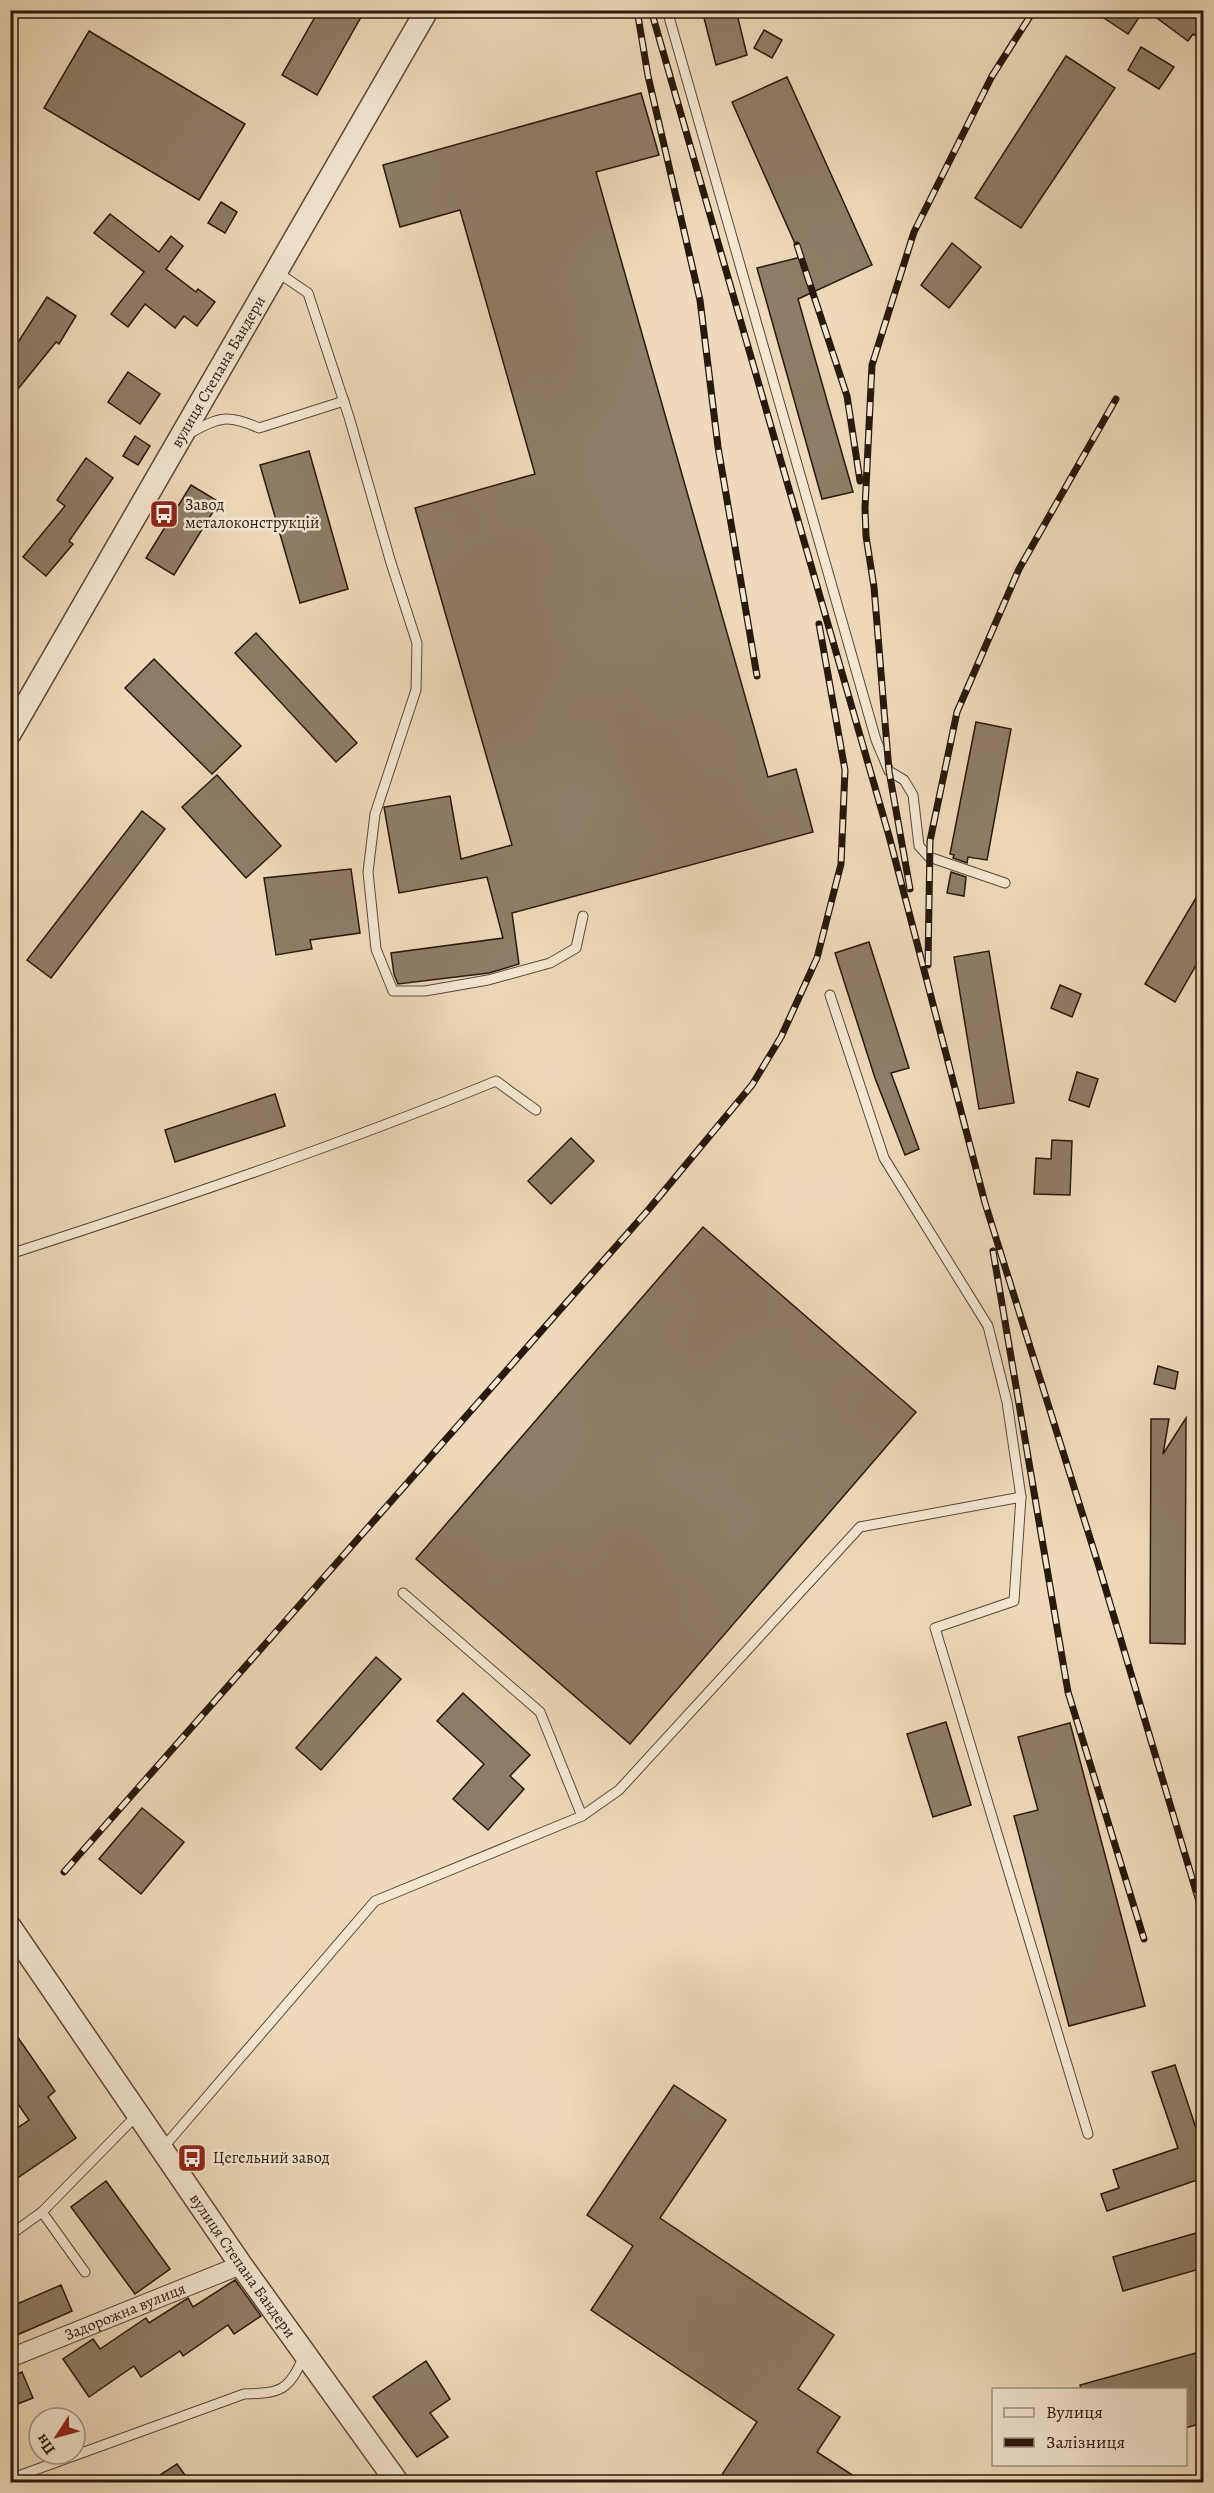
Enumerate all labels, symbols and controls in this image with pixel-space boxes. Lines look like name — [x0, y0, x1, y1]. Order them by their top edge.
street label: вулиця Степана Бандери — [166, 292, 271, 452]
place label: Завод металоконструкцій — [185, 494, 319, 534]
bus stop icon: Завод металоконструкцій — [148, 498, 180, 530]
bus stop icon: Цегельний завод — [176, 2142, 208, 2174]
place label: Цегельний завод — [213, 2147, 330, 2169]
street label: вулиця Степана Бандери — [184, 2189, 301, 2343]
street label: Задорожна вулиця — [61, 2277, 189, 2346]
legend — [992, 2388, 1187, 2466]
text: Вулиця — [1046, 2400, 1103, 2424]
north arrow — [27, 2406, 87, 2466]
text: Пн — [31, 2429, 61, 2459]
text: Залізниця — [1046, 2430, 1125, 2454]

